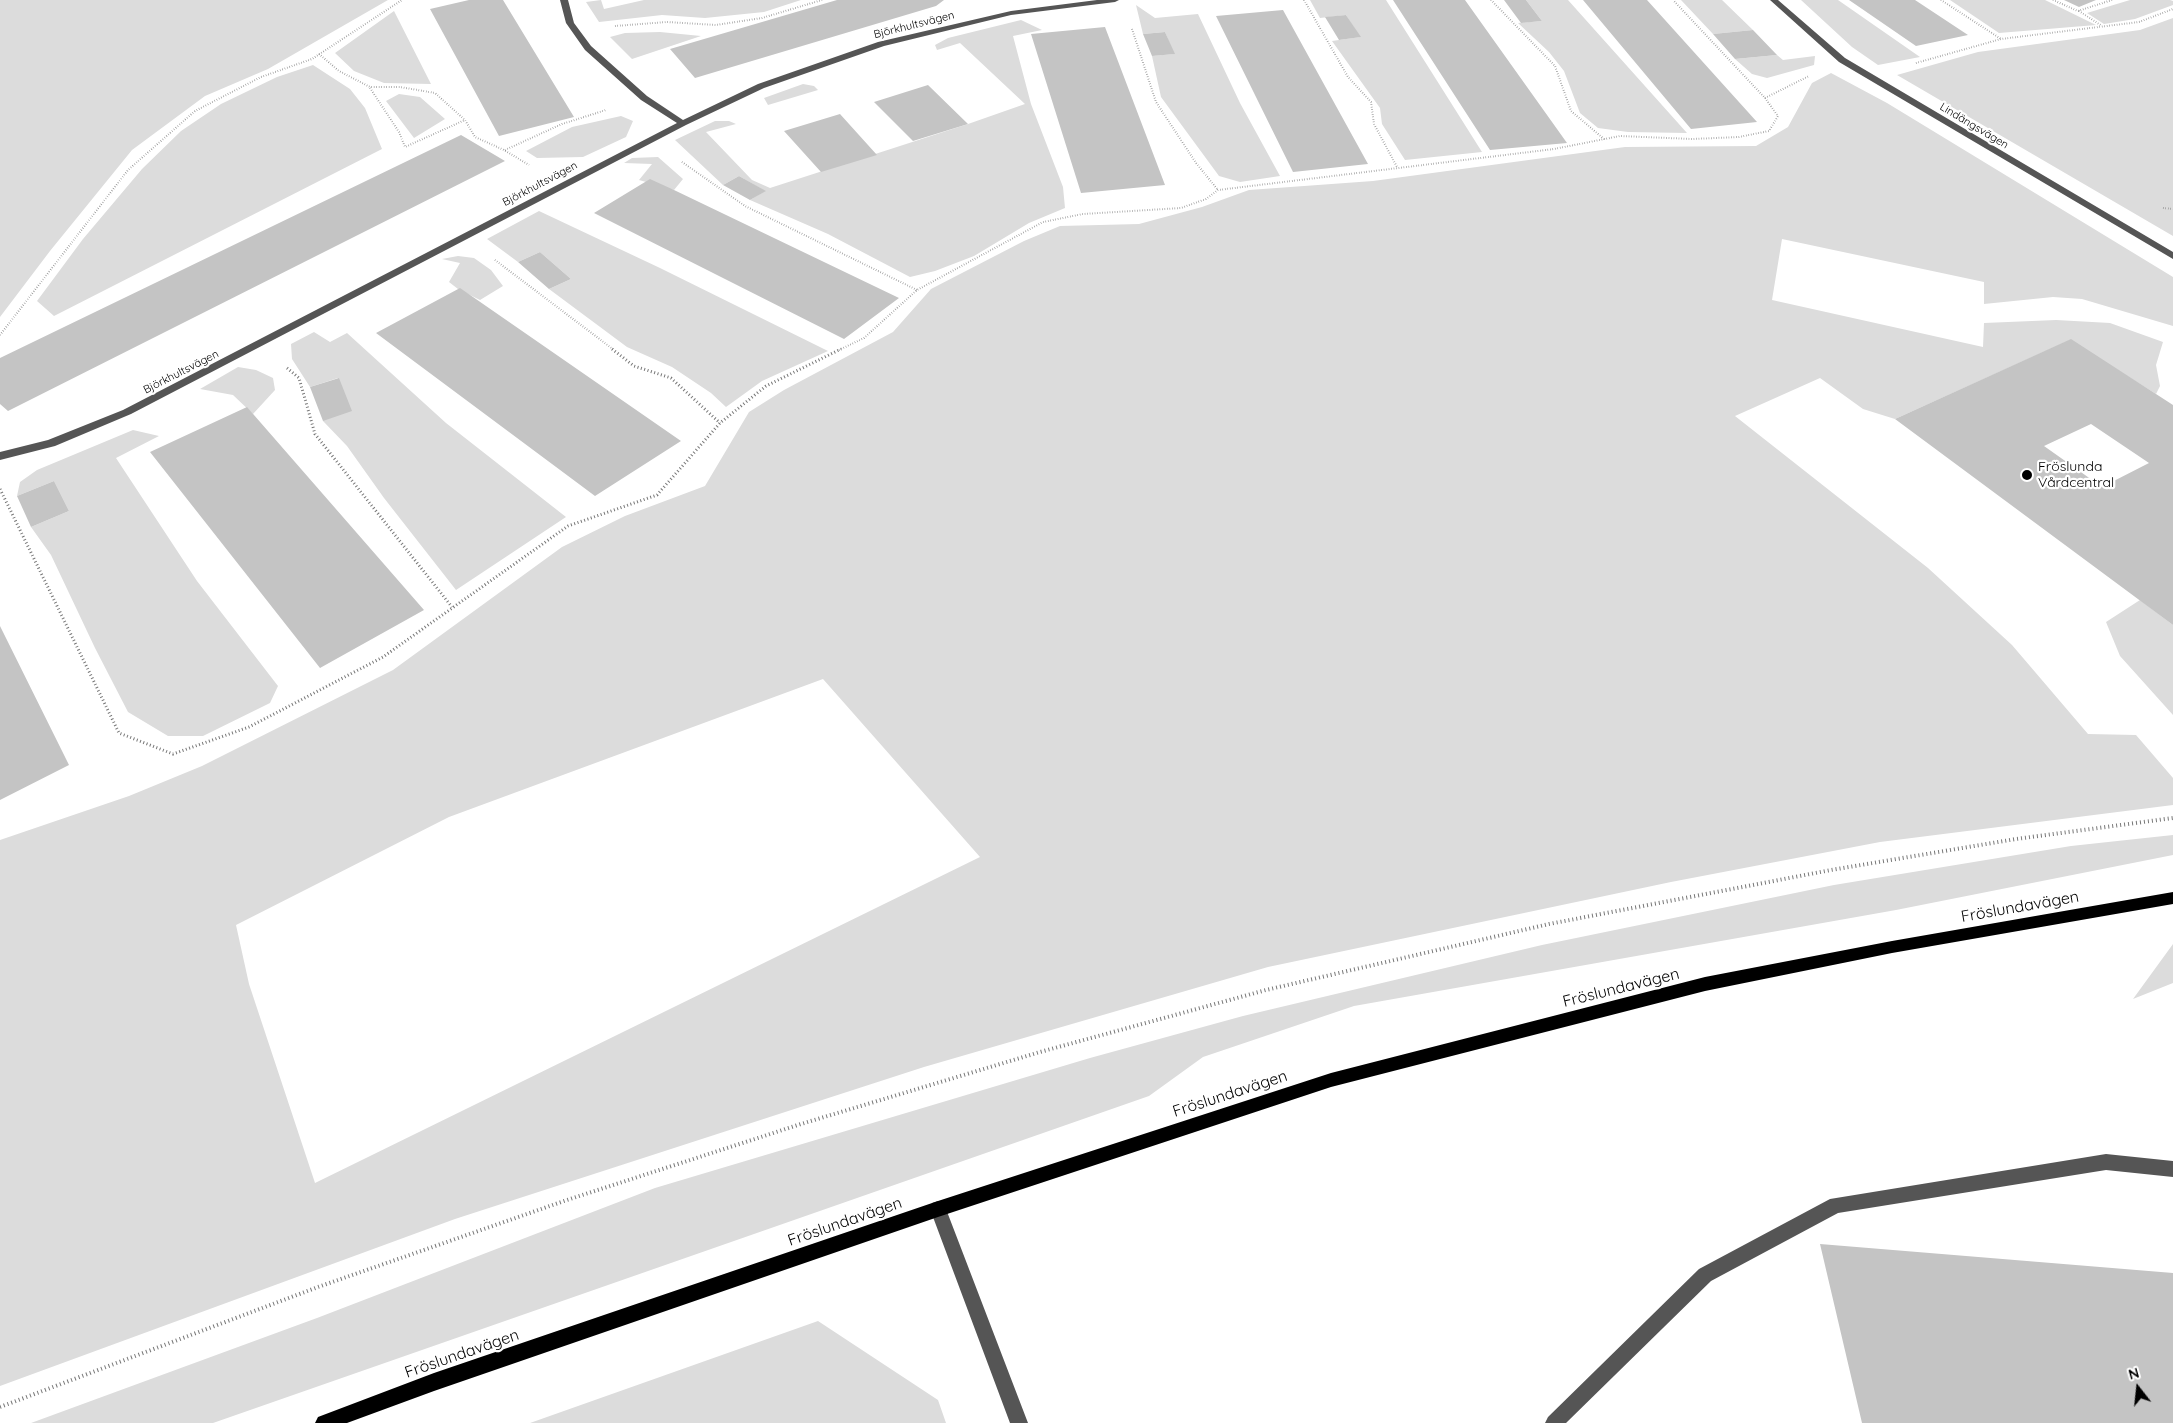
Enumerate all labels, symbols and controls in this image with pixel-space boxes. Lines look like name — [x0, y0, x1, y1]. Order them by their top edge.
street label: Björkhultsvägen — [872, 9, 956, 41]
street label: Lindängsvägen — [1937, 100, 2011, 152]
street label: Björkhultsvägen — [500, 159, 580, 209]
street label: Björkhultsvägen — [141, 347, 221, 397]
place label: Fröslunda Vårdcentral — [2038, 459, 2114, 492]
marker: Fröslunda Vårdcentral — [2020, 468, 2034, 482]
street label: Fröslundavägen — [1960, 887, 2080, 927]
street label: Fröslundavägen — [1561, 964, 1681, 1012]
street label: Fröslundavägen — [1170, 1066, 1290, 1122]
street label: Fröslundavägen — [785, 1193, 905, 1251]
street label: Fröslundavägen — [402, 1325, 522, 1383]
north arrow — [2113, 1363, 2163, 1413]
text: N — [2126, 1364, 2141, 1384]

